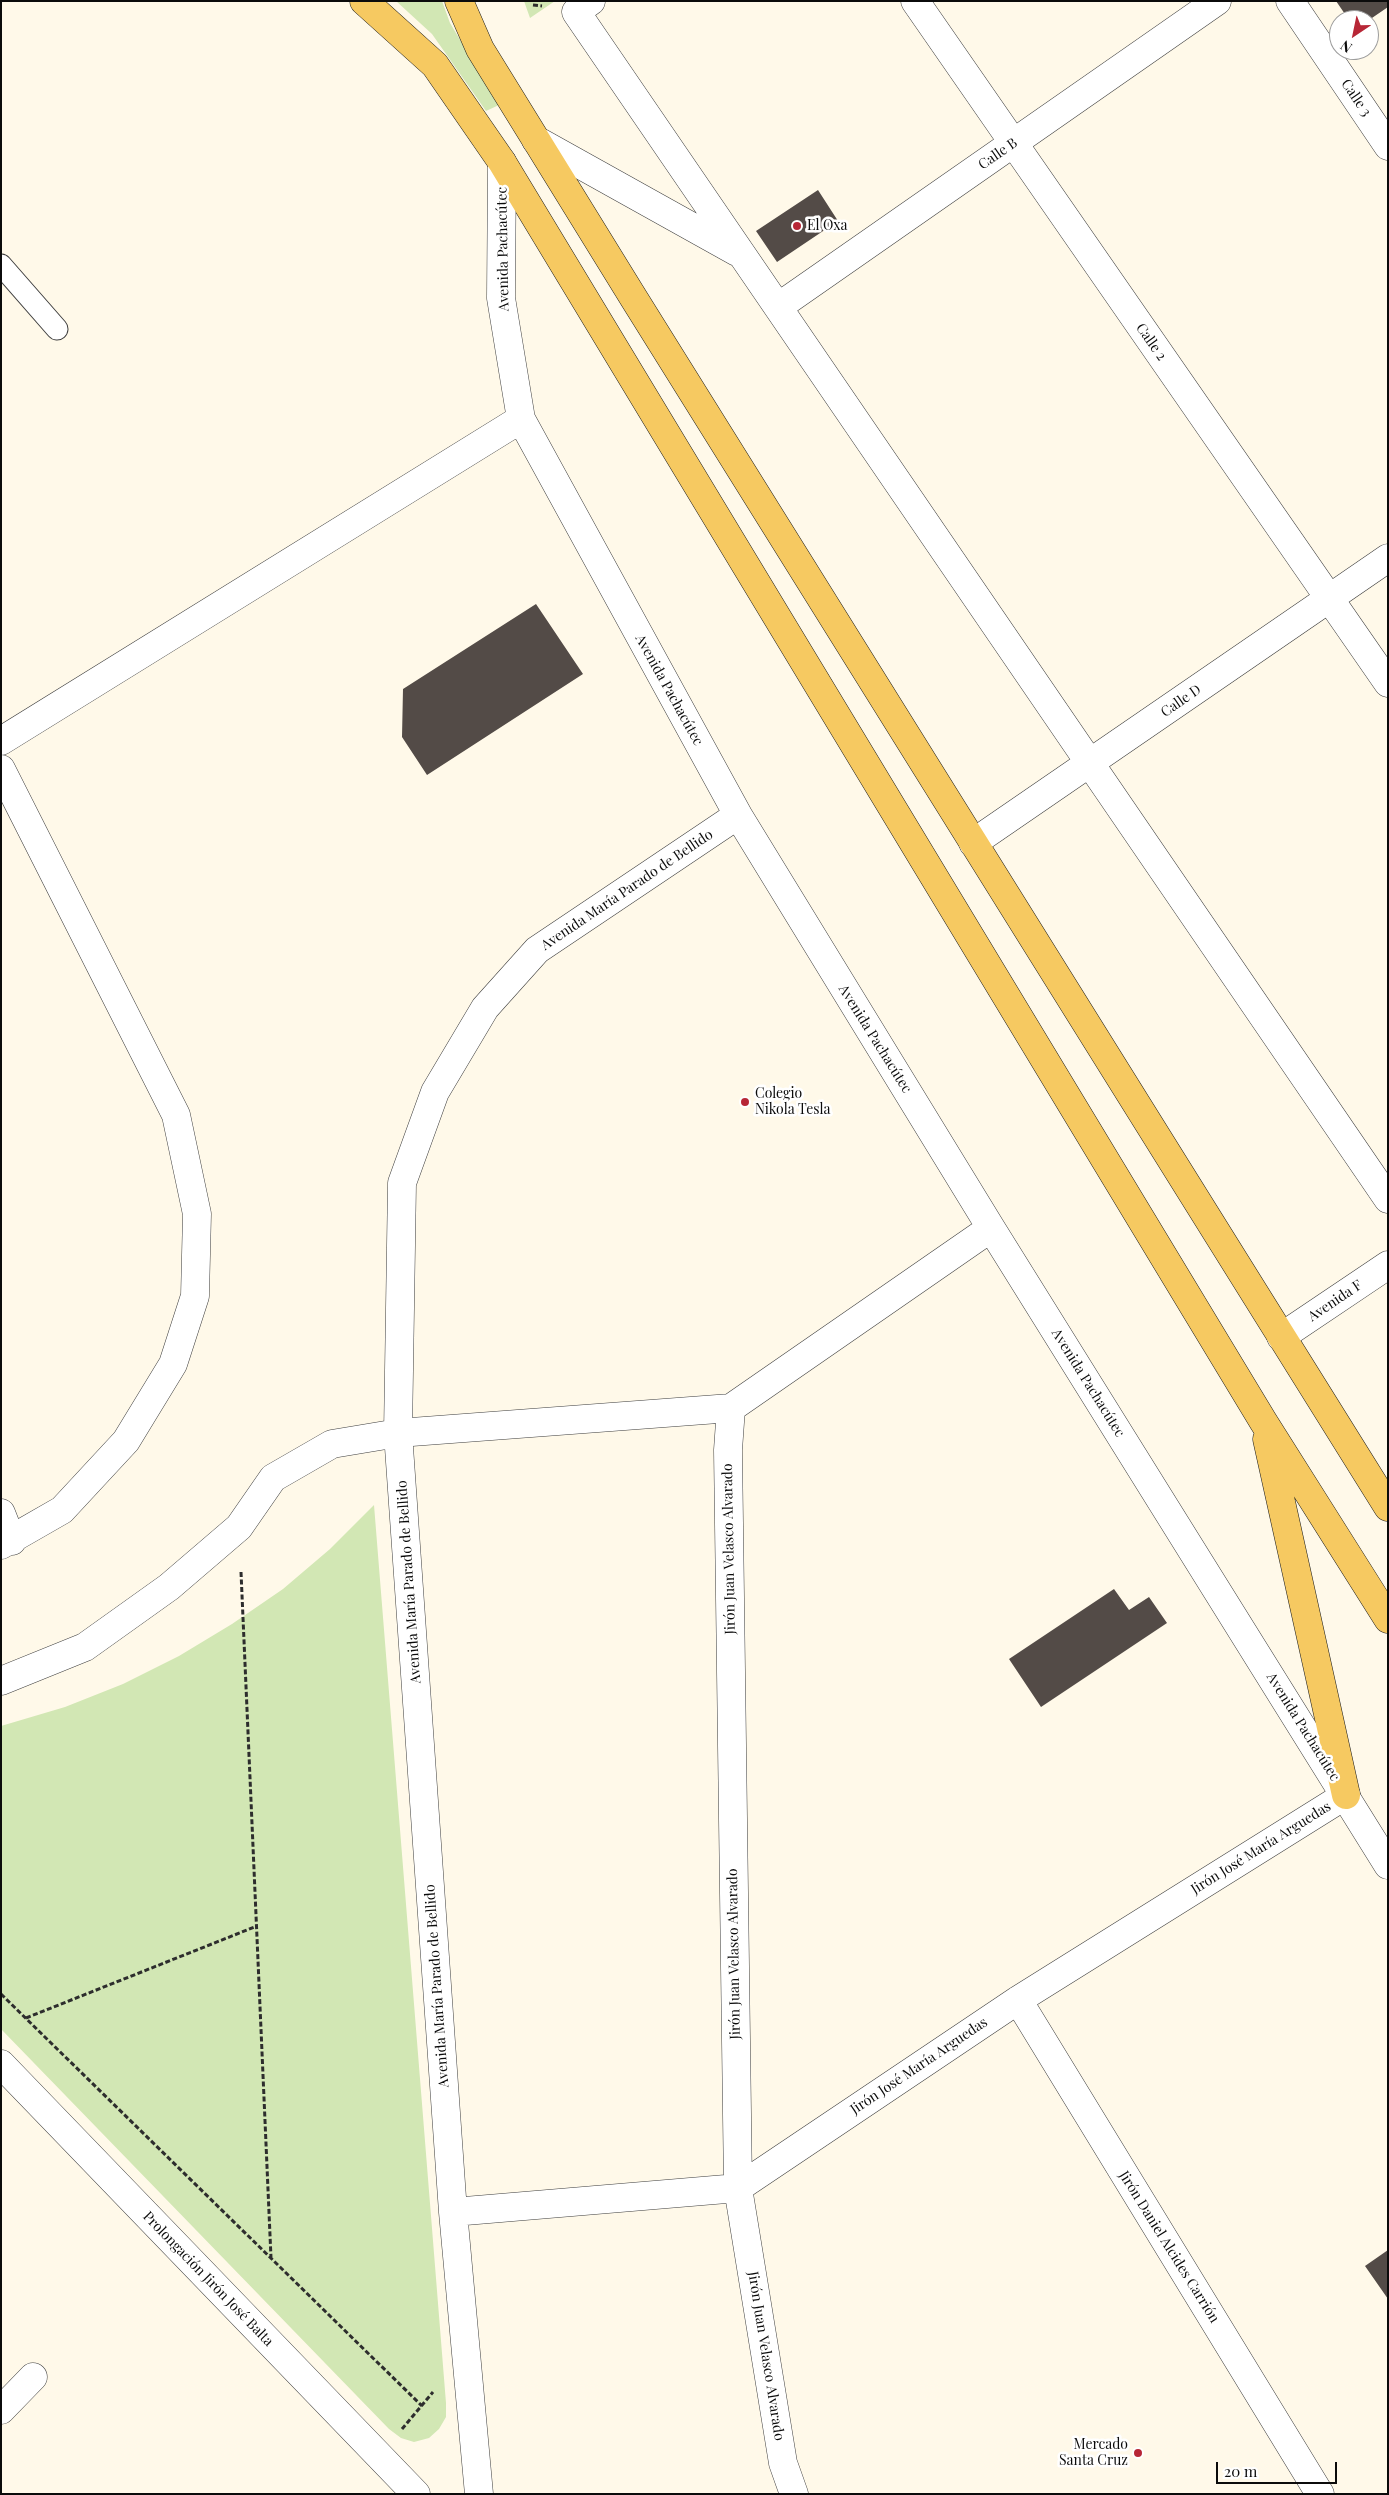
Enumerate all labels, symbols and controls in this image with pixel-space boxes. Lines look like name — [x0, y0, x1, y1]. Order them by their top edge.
north arrow — [1329, 10, 1379, 60]
text: N — [1336, 36, 1355, 58]
street label: Calle 3 — [1337, 76, 1375, 120]
street label: Calle B — [975, 135, 1021, 173]
street label: Avenida Pachacútec — [494, 187, 512, 311]
place label: El Oxa — [807, 218, 847, 234]
marker: El Oxa — [791, 220, 803, 232]
street label: Calle 2 — [1132, 320, 1170, 364]
street label: Avenida Pachacútec — [631, 631, 707, 749]
street label: Calle D — [1158, 681, 1204, 721]
street label: Avenida María Parado de Bellido — [538, 826, 716, 954]
street label: Avenida Pachacútec — [835, 982, 915, 1096]
place label: Colegio Nikola Tesla — [755, 1086, 831, 1118]
marker: Colegio Nikola Tesla — [739, 1096, 751, 1108]
street label: Avenida F — [1305, 1277, 1365, 1325]
street label: Avenida Pachacútec — [1048, 1326, 1128, 1440]
street label: Jirón Juan Velasco Alvarado — [719, 1463, 739, 1635]
street label: Avenida María Parado de Bellido — [394, 1480, 424, 1684]
street label: Avenida Pachacútec — [1263, 1670, 1343, 1784]
street label: Jirón José María Arguedas — [1188, 1798, 1334, 1898]
street label: Jirón Juan Velasco Alvarado — [724, 1868, 744, 2040]
street label: Avenida María Parado de Bellido — [422, 1884, 452, 2088]
street label: Jirón José María Arguedas — [847, 2014, 991, 2118]
street label: Jirón Daniel Alcides Carrión — [1115, 2168, 1223, 2326]
street label: Prolongación Jirón José Balta — [139, 2208, 277, 2350]
street label: Jirón Juan Velasco Alvarado — [744, 2270, 788, 2442]
place label: Mercado Santa Cruz — [1059, 2437, 1128, 2470]
marker: Mercado Santa Cruz — [1132, 2447, 1144, 2459]
scale bar — [1219, 2452, 1340, 2484]
text: 20 m — [1224, 2461, 1257, 2481]

